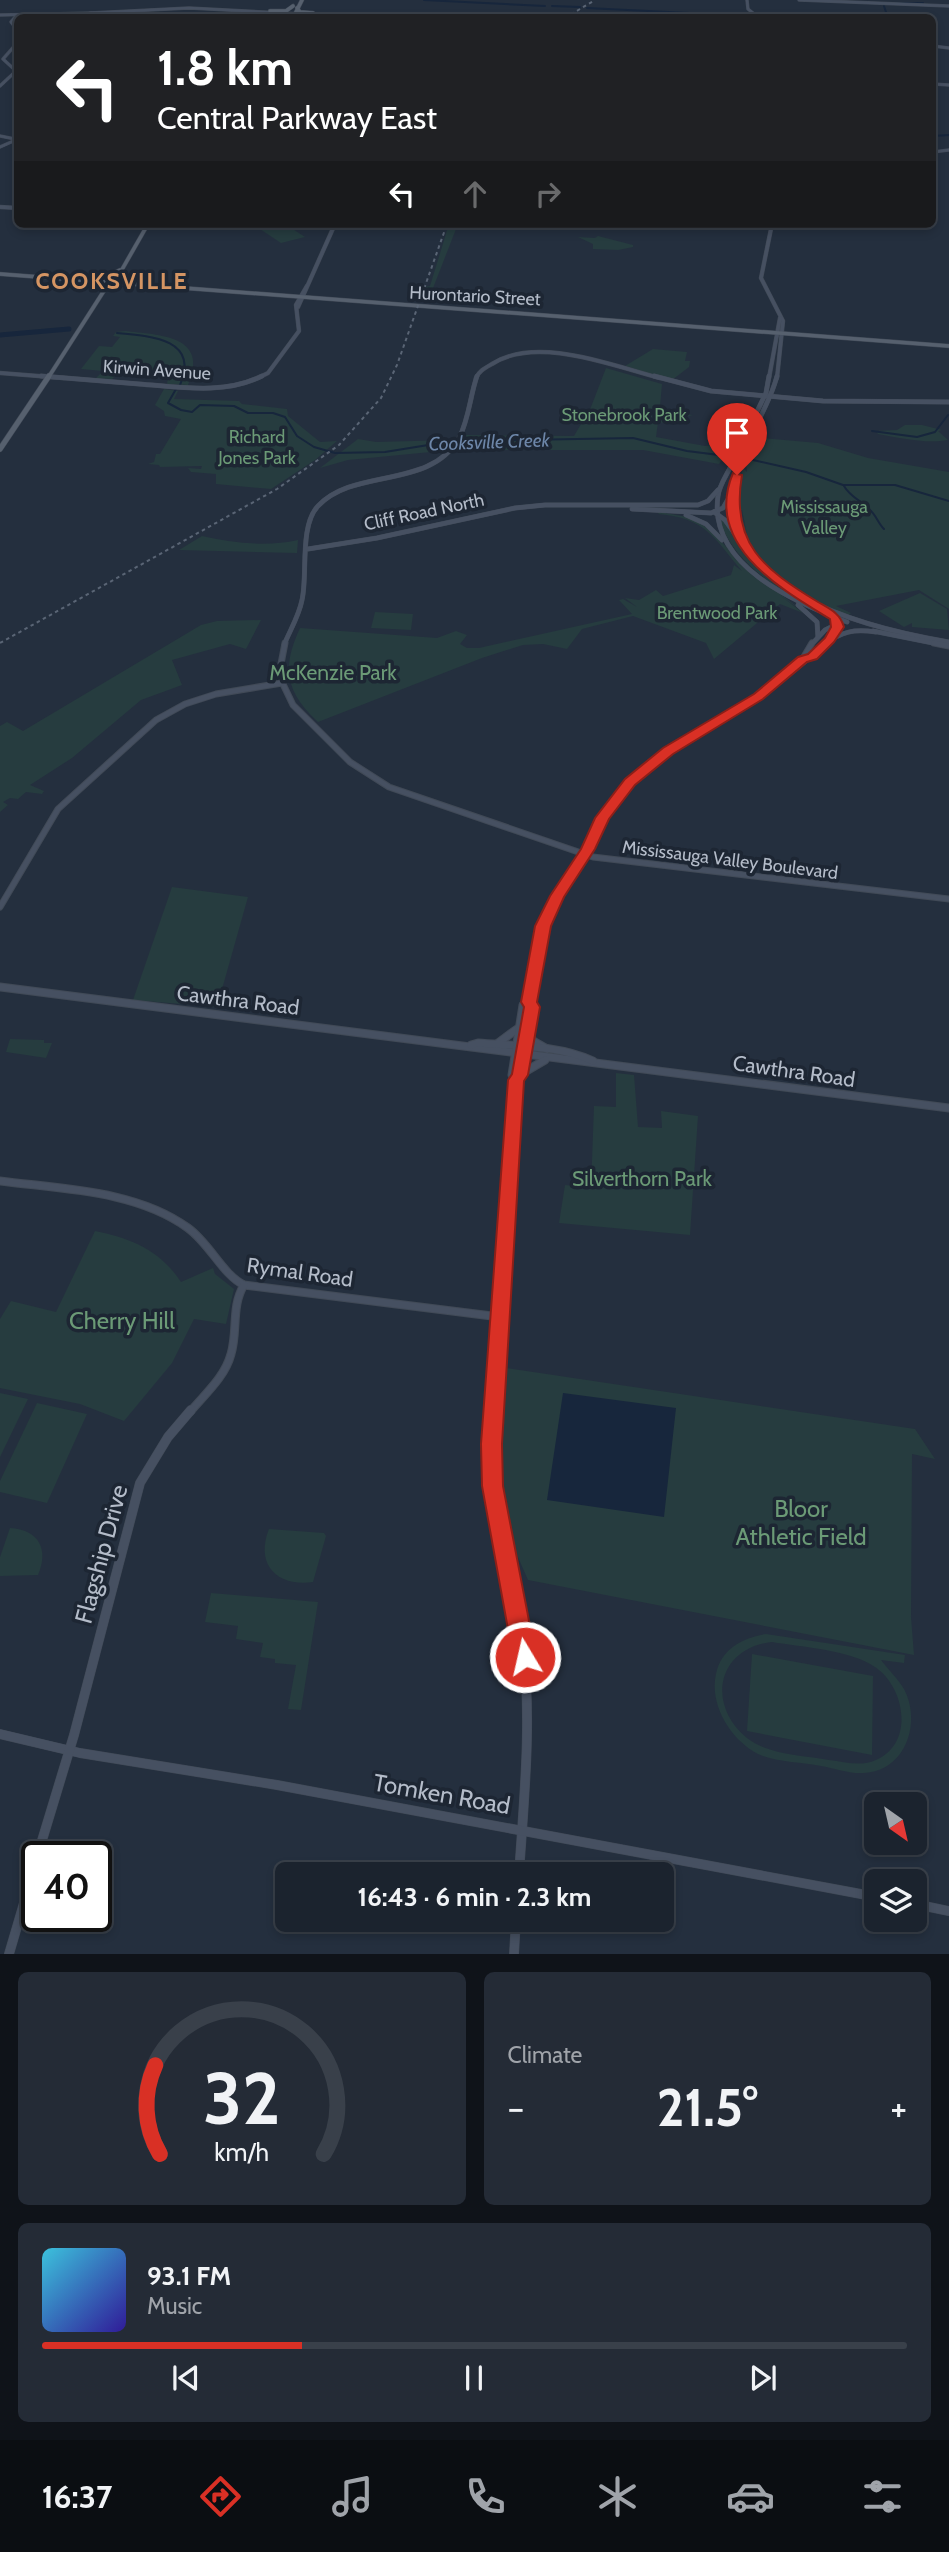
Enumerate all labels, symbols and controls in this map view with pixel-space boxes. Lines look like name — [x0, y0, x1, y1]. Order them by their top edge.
text: 1.8 km — [157, 38, 293, 97]
icon: left — [42, 42, 133, 133]
text: Central Parkway East — [157, 98, 437, 137]
icon: left — [383, 175, 421, 213]
icon: ahead — [456, 175, 494, 213]
icon: right — [529, 175, 567, 213]
district label: COOKSVILLE — [35, 267, 189, 295]
street label: Hurontario Street — [409, 282, 541, 310]
street label: Kirwin Avenue — [102, 355, 212, 385]
pin — [707, 403, 767, 475]
park label: Stonebrook Park — [561, 404, 688, 426]
icon: arrive — [718, 414, 756, 452]
park label: Richard Jones Park — [217, 426, 297, 469]
water label: Cooksville Creek — [428, 428, 551, 456]
street label: Cliff Road North — [362, 489, 486, 535]
park label: Mississauga Valley — [780, 496, 868, 539]
park label: Brentwood Park — [657, 602, 778, 624]
park label: McKenzie Park — [269, 660, 397, 685]
street label: Mississauga Valley Boulevard — [621, 836, 839, 884]
street label: Cawthra Road — [175, 980, 301, 1020]
street label: Cawthra Road — [731, 1050, 857, 1092]
park label: Silverthorn Park — [572, 1166, 713, 1191]
street label: Rymal Road — [245, 1252, 355, 1292]
park label: Cherry Hill — [69, 1306, 175, 1335]
street label: Flagship Drive — [69, 1482, 133, 1626]
park label: Bloor Athletic Field — [735, 1494, 867, 1551]
position arrow — [488, 1620, 562, 1694]
street label: Tomken Road — [371, 1768, 513, 1820]
north arrow — [864, 1792, 928, 1855]
map controls — [864, 1792, 927, 1932]
speed limit sign: 40 — [21, 1841, 112, 1932]
button: layers — [864, 1869, 927, 1932]
text: 16:43 · 6 min · 2.3 km — [358, 1881, 591, 1913]
text: Climate — [508, 2041, 582, 2069]
text: 32 — [203, 2055, 281, 2143]
text: 21.5° — [657, 2076, 758, 2139]
text: − — [508, 2084, 524, 2131]
text: + — [890, 2084, 907, 2131]
text: km/h — [214, 2137, 269, 2167]
text: 93.1 FM — [147, 2260, 231, 2292]
text: Music — [147, 2292, 202, 2320]
icon: previous — [167, 2359, 205, 2397]
icon: pause — [455, 2359, 493, 2397]
icon: next — [744, 2359, 782, 2397]
icon: directions — [196, 2472, 245, 2521]
icon: music — [328, 2472, 377, 2521]
icon: phone — [461, 2472, 510, 2521]
icon: climate — [593, 2472, 642, 2521]
icon: car — [726, 2472, 775, 2521]
icon: filters — [858, 2472, 907, 2521]
text: 16:37 — [42, 2477, 112, 2516]

